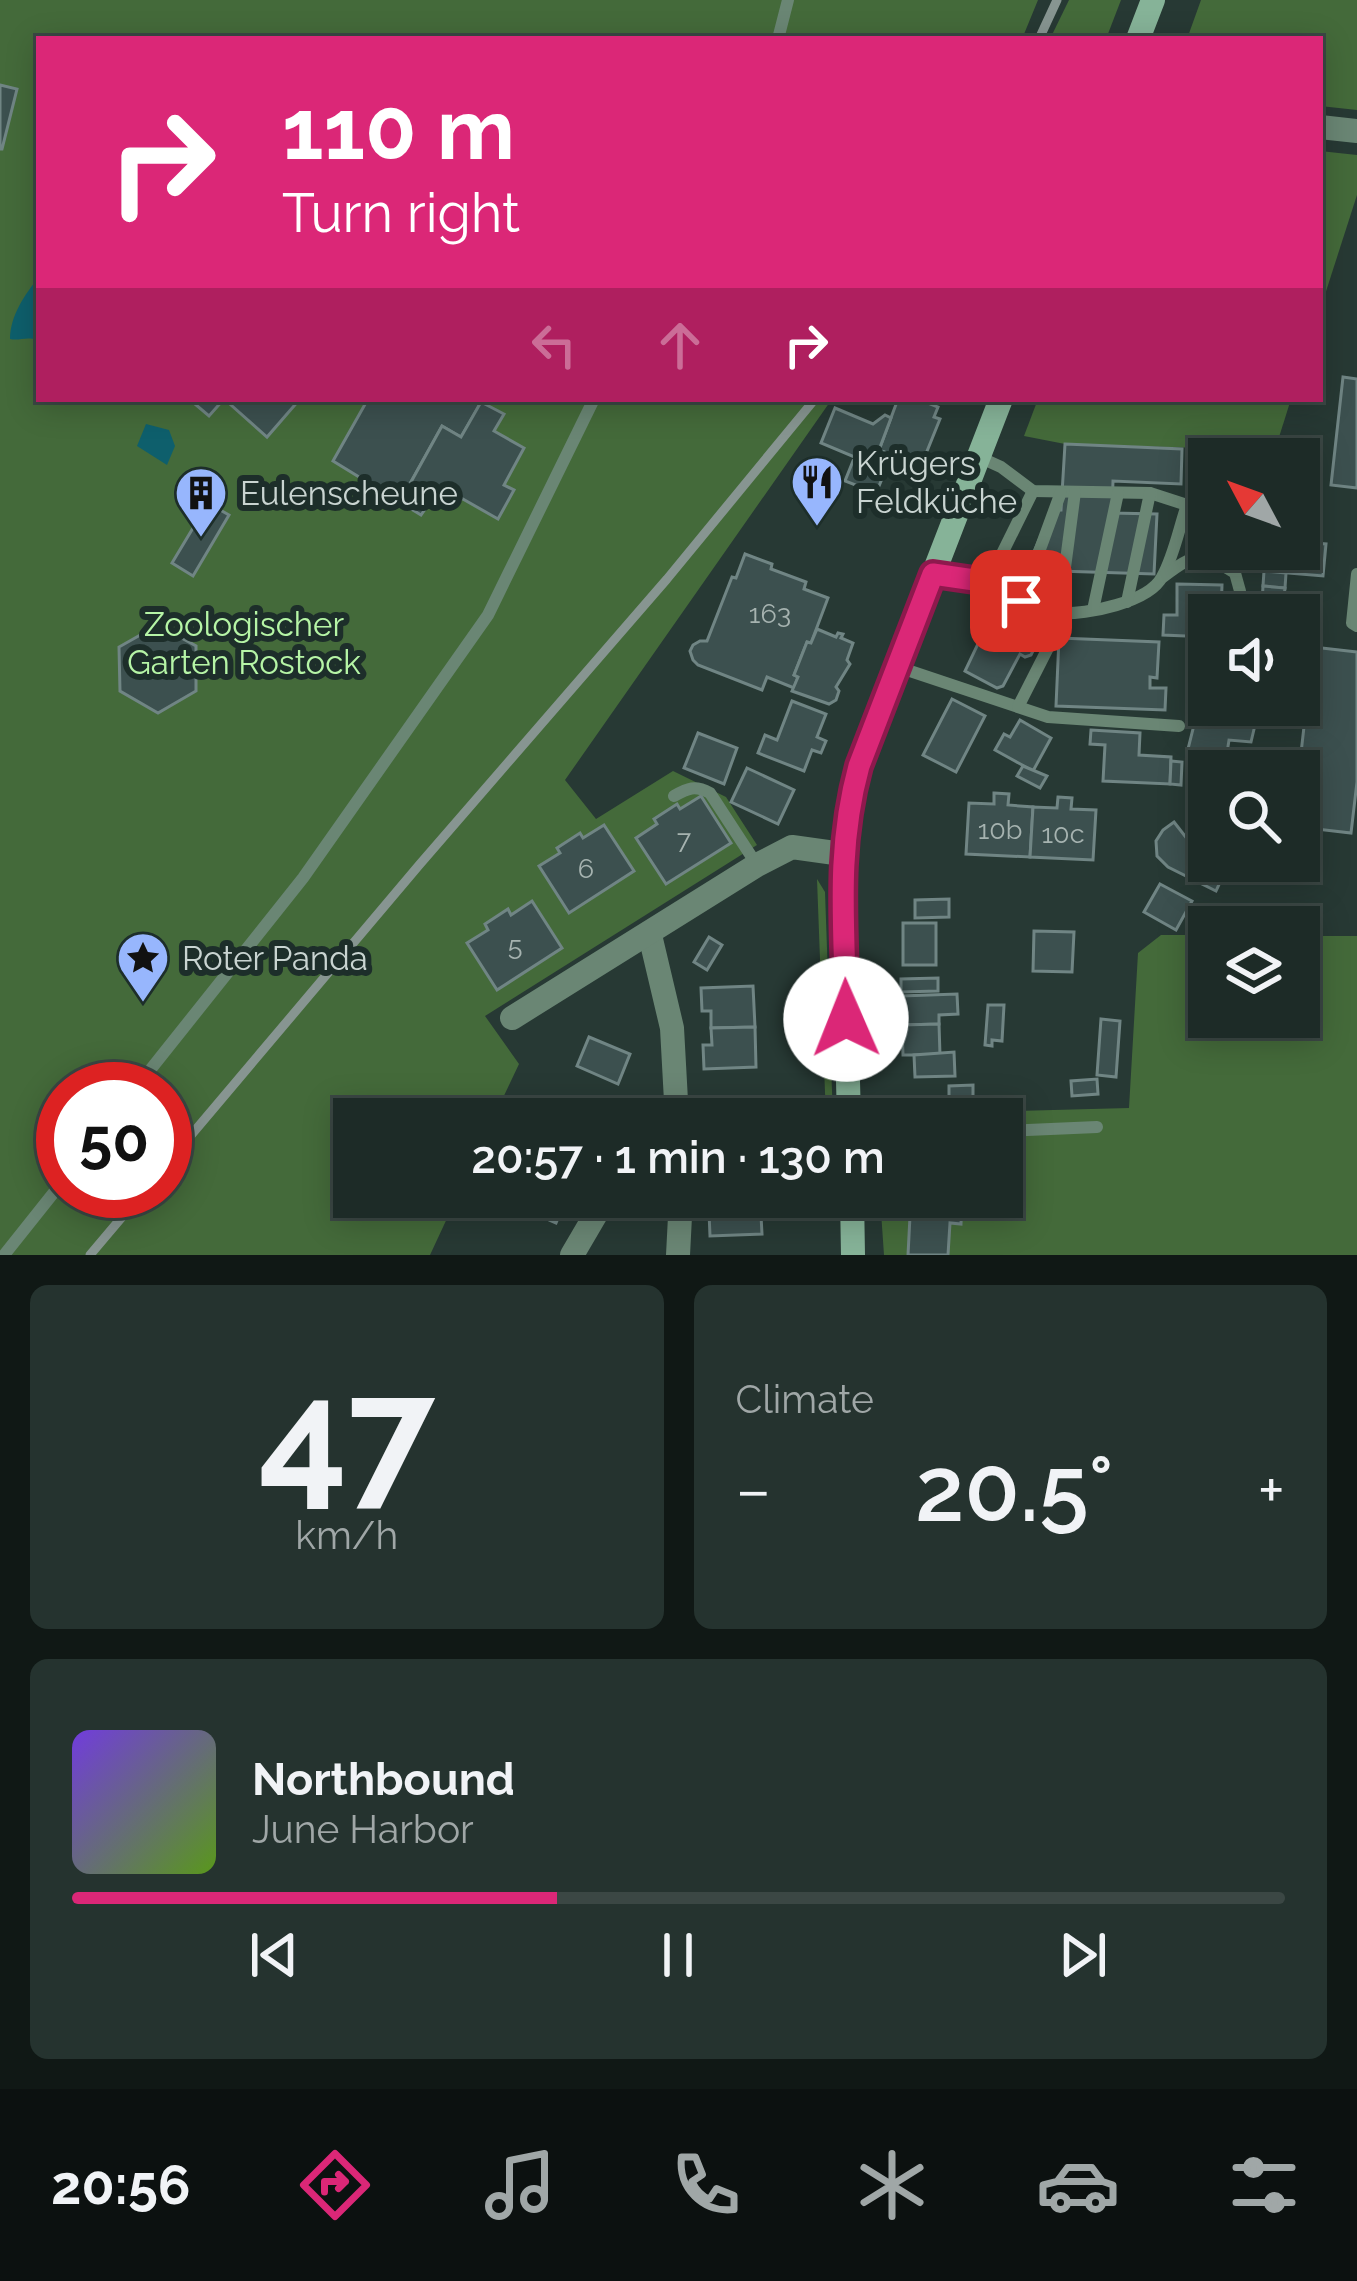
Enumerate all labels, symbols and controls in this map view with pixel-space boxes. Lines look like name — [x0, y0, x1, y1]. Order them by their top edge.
text: 110 m — [282, 80, 515, 179]
icon: right — [84, 84, 240, 240]
text: Turn right — [282, 181, 520, 245]
icon: left — [521, 312, 587, 378]
icon: ahead — [647, 312, 713, 378]
icon: right — [773, 312, 839, 378]
north arrow — [1188, 438, 1320, 570]
map controls — [1188, 438, 1320, 1038]
place label: Krügers Feldküche — [856, 444, 1017, 521]
restaurant icon: Krügers Feldküche — [789, 454, 845, 528]
building icon: Eulenscheune — [173, 465, 229, 539]
place label: Eulenscheune — [240, 474, 458, 513]
pin — [970, 550, 1072, 652]
icon: arrive — [988, 568, 1054, 634]
button: sound — [1188, 594, 1320, 726]
house number: 163 — [749, 598, 791, 629]
park label: Zoologischer Garten Rostock — [127, 605, 361, 682]
button: search — [1188, 750, 1320, 882]
house number: 10b — [978, 814, 1022, 845]
house number: 10c — [1042, 818, 1084, 849]
house number: 7 — [677, 824, 692, 855]
house number: 6 — [578, 853, 594, 884]
button: layers — [1188, 906, 1320, 1038]
place icon: Roter Panda — [115, 930, 171, 1004]
house number: 5 — [508, 930, 522, 961]
place label: Roter Panda — [182, 939, 368, 978]
position arrow — [783, 956, 909, 1082]
speed limit sign: 50 — [36, 1062, 192, 1218]
text: 20:57 · 1 min · 130 m — [471, 1131, 885, 1184]
text: 47 — [258, 1342, 435, 1526]
text: Climate — [736, 1376, 874, 1422]
text: 20.5° — [915, 1436, 1114, 1542]
text: − — [736, 1451, 771, 1528]
text: + — [1258, 1451, 1285, 1528]
text: km/h — [295, 1512, 398, 1558]
text: Northbound — [252, 1753, 515, 1806]
text: June Harbor — [252, 1806, 474, 1852]
icon: previous — [241, 1922, 307, 1988]
icon: pause — [645, 1922, 711, 1988]
icon: next — [1050, 1922, 1116, 1988]
icon: directions — [293, 2143, 377, 2227]
icon: music — [478, 2143, 562, 2227]
icon: phone — [664, 2143, 748, 2227]
icon: climate — [850, 2143, 934, 2227]
icon: car — [1036, 2143, 1120, 2227]
icon: filters — [1222, 2143, 1306, 2227]
text: 20:56 — [51, 2153, 191, 2217]

